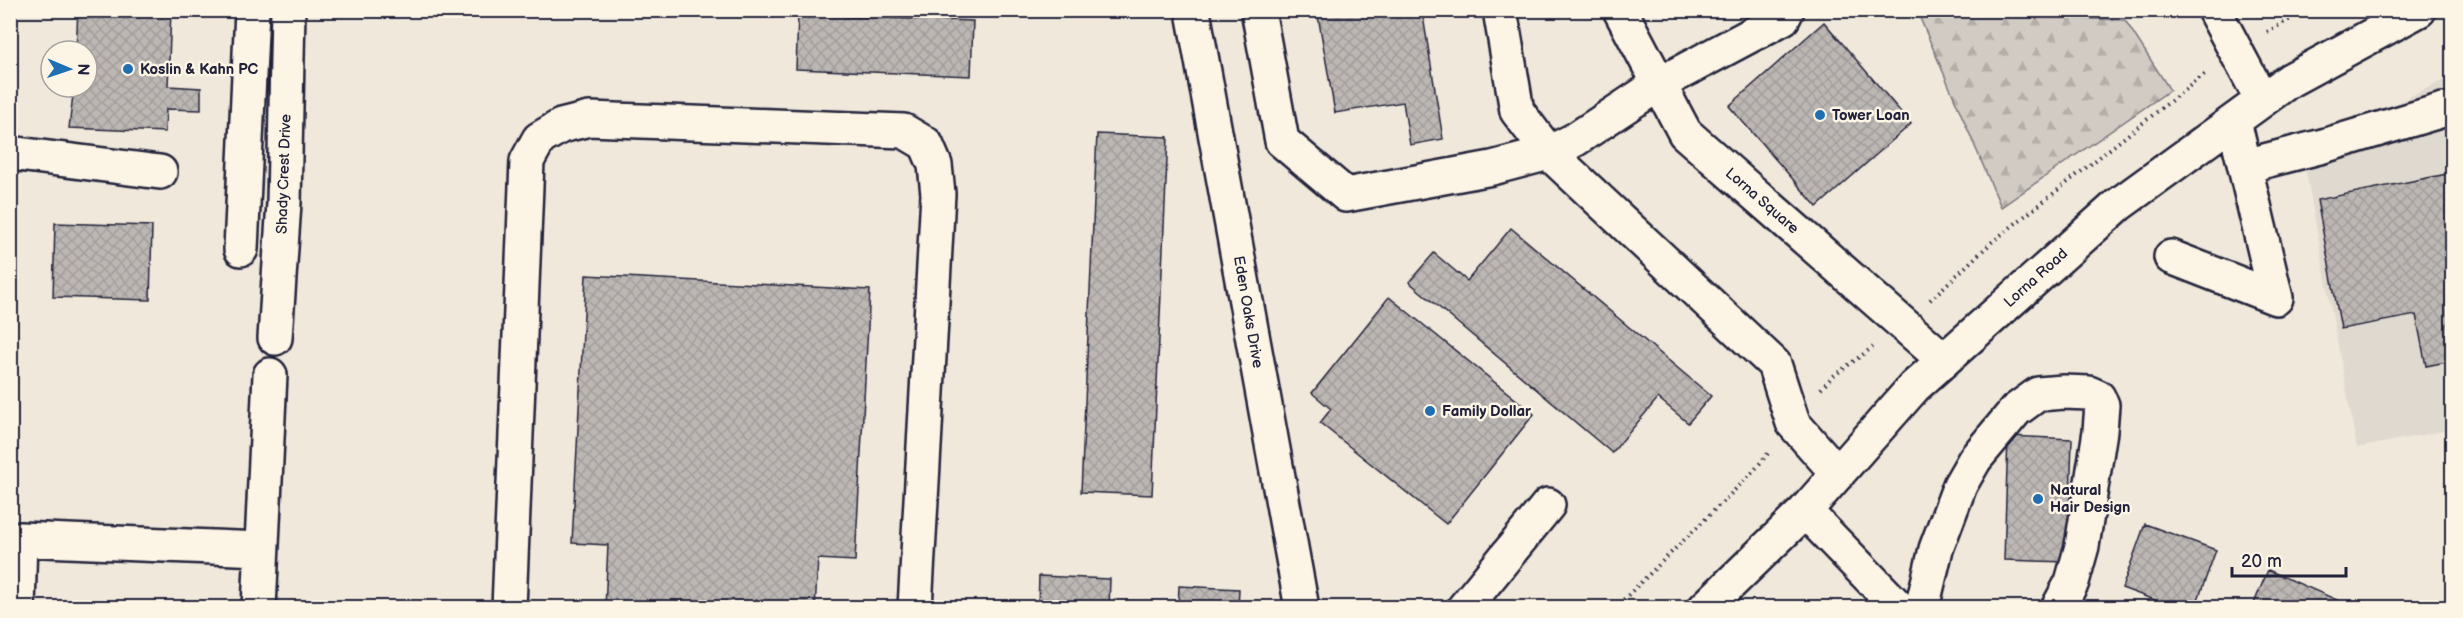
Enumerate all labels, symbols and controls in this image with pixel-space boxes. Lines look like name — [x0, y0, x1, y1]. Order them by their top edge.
north arrow — [39, 39, 99, 99]
place label: Koslin & Kahn PC — [140, 60, 259, 79]
marker: Koslin & Kahn PC — [121, 62, 135, 76]
text: N — [73, 63, 92, 76]
place label: Tower Loan — [1832, 106, 1910, 125]
marker: Tower Loan — [1813, 108, 1827, 122]
street label: Shady Crest Drive — [272, 113, 296, 234]
street label: Lorna Square — [1721, 164, 1803, 238]
street label: Lorna Road — [2000, 244, 2072, 312]
street label: Eden Oaks Drive — [1229, 254, 1267, 370]
place label: Family Dollar — [1442, 402, 1532, 421]
marker: Family Dollar — [1423, 404, 1437, 418]
place label: Natural Hair Design — [2050, 481, 2130, 517]
marker: Natural Hair Design — [2031, 492, 2045, 506]
scale bar — [2232, 540, 2346, 578]
text: 20 m — [2241, 551, 2282, 572]

